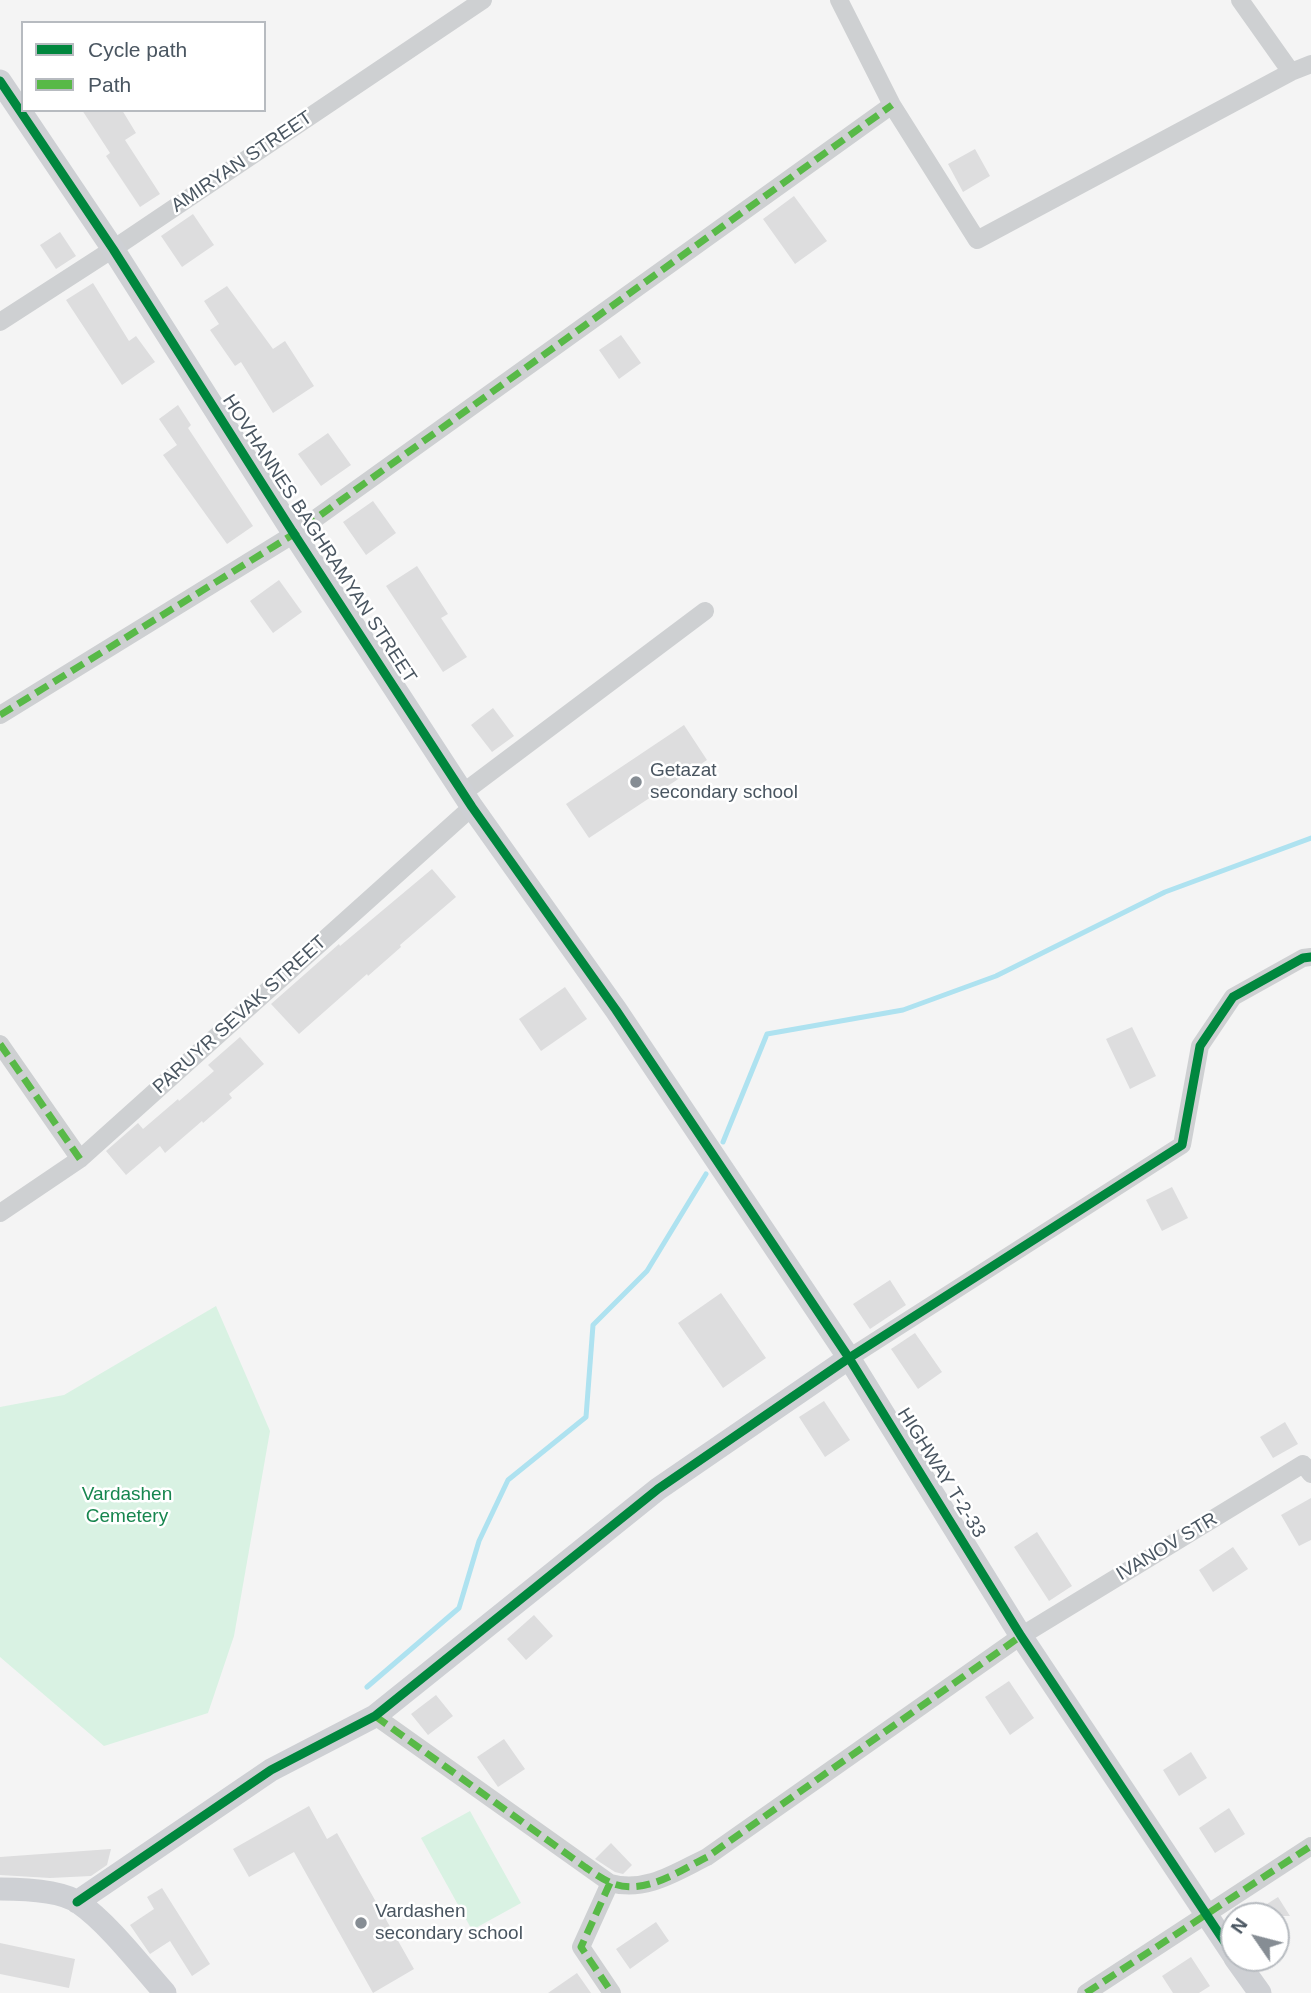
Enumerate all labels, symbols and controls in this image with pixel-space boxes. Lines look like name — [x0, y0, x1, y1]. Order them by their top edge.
legend — [21, 21, 266, 112]
text: Cycle path — [88, 38, 187, 61]
text: Path — [88, 73, 131, 96]
street label: AMIRYAN STREET — [167, 106, 317, 218]
street label: HOVHANNES BAGHRAMYAN STREET — [217, 390, 421, 688]
place label: Getazat secondary school — [650, 760, 798, 804]
marker: Getazat secondary school — [628, 774, 644, 790]
street label: PARUYR SEVAK STREET — [149, 931, 331, 1099]
street label: HIGHWAY T-2-33 — [892, 1404, 990, 1542]
park label: Vardashen Cemetery — [82, 1484, 172, 1528]
street label: IVANOV STR — [1112, 1508, 1222, 1586]
place label: Vardashen secondary school — [375, 1901, 523, 1945]
north arrow — [1220, 1902, 1290, 1972]
text: N — [1226, 1914, 1252, 1937]
marker: Vardashen secondary school — [353, 1915, 369, 1931]

